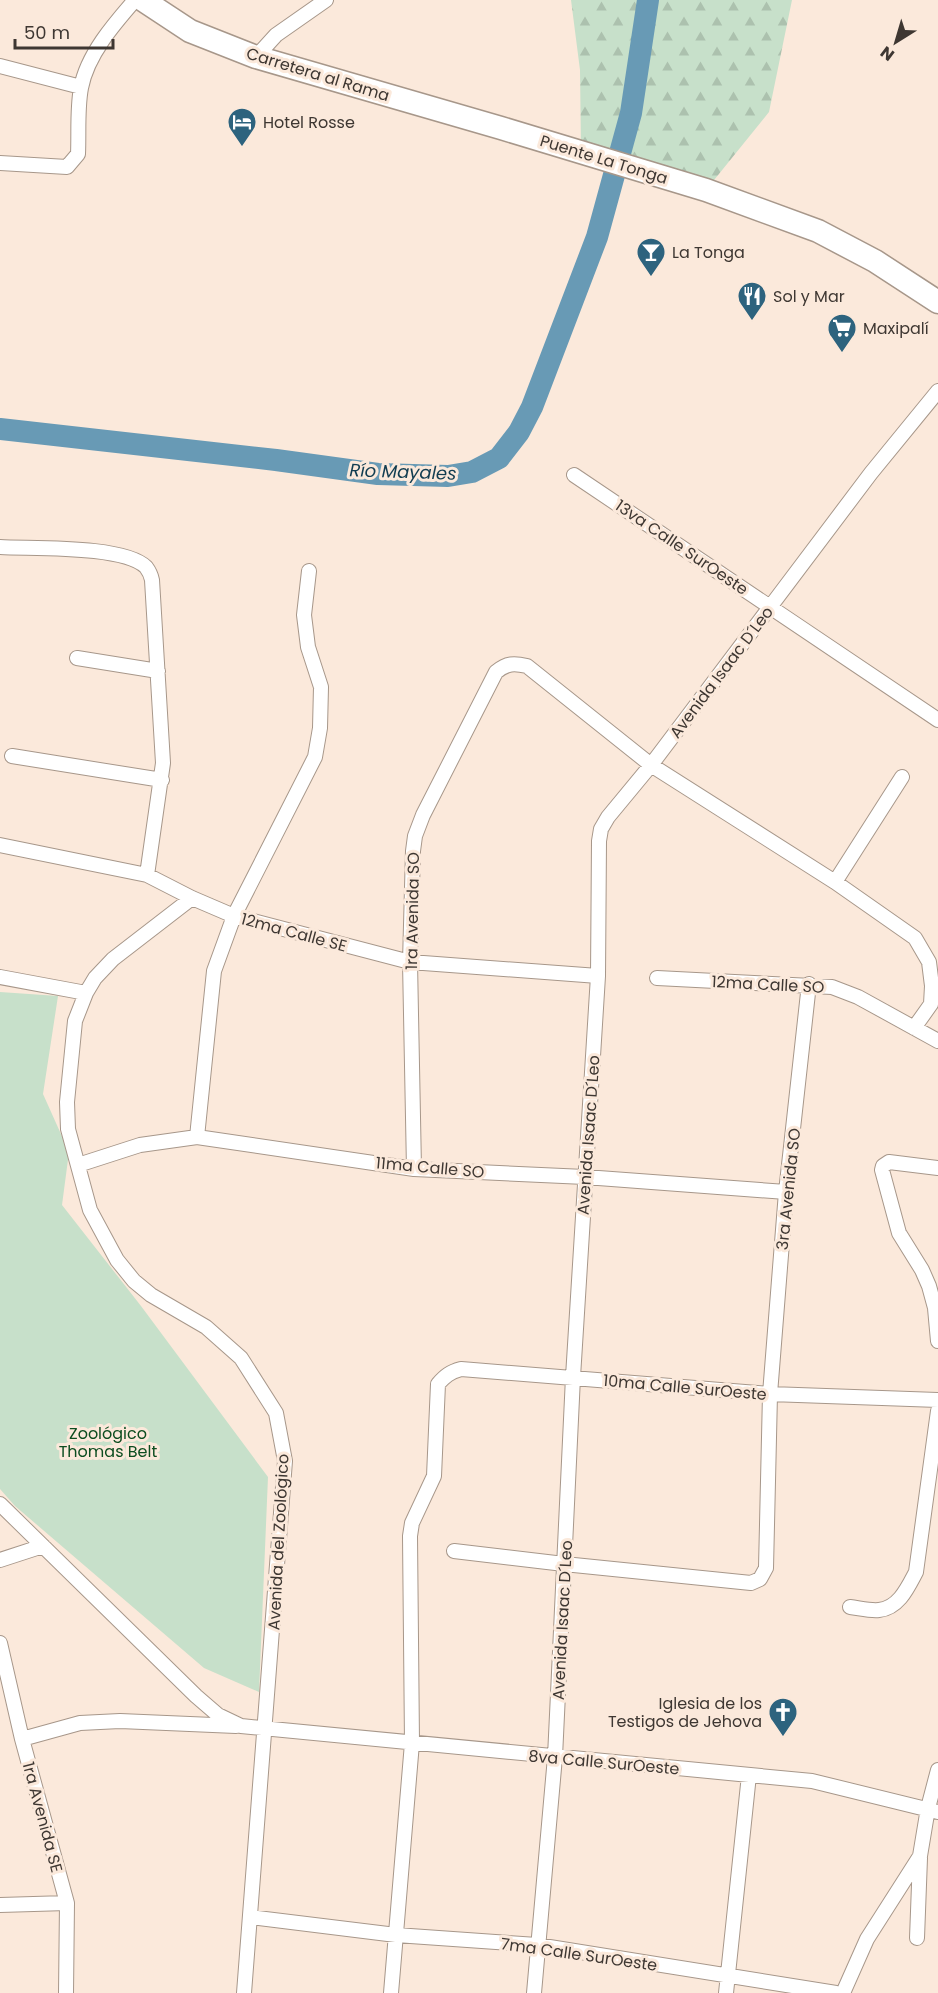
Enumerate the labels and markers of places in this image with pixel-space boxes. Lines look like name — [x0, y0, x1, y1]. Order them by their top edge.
hotel icon: Hotel Rosse — [226, 106, 258, 148]
place label: Hotel Rosse — [263, 111, 355, 134]
bar icon: La Tonga — [635, 236, 667, 278]
place label: La Tonga — [672, 241, 745, 264]
restaurant icon: Sol y Mar — [736, 280, 768, 322]
place label: Sol y Mar — [773, 285, 845, 308]
supermarket icon: Maxipalí — [826, 312, 858, 354]
place label: Maxipalí — [863, 317, 929, 340]
place label: Iglesia de los Testigos de Jehova — [608, 1692, 762, 1733]
church icon: Iglesia de los Testigos de Jehova — [767, 1696, 799, 1738]

